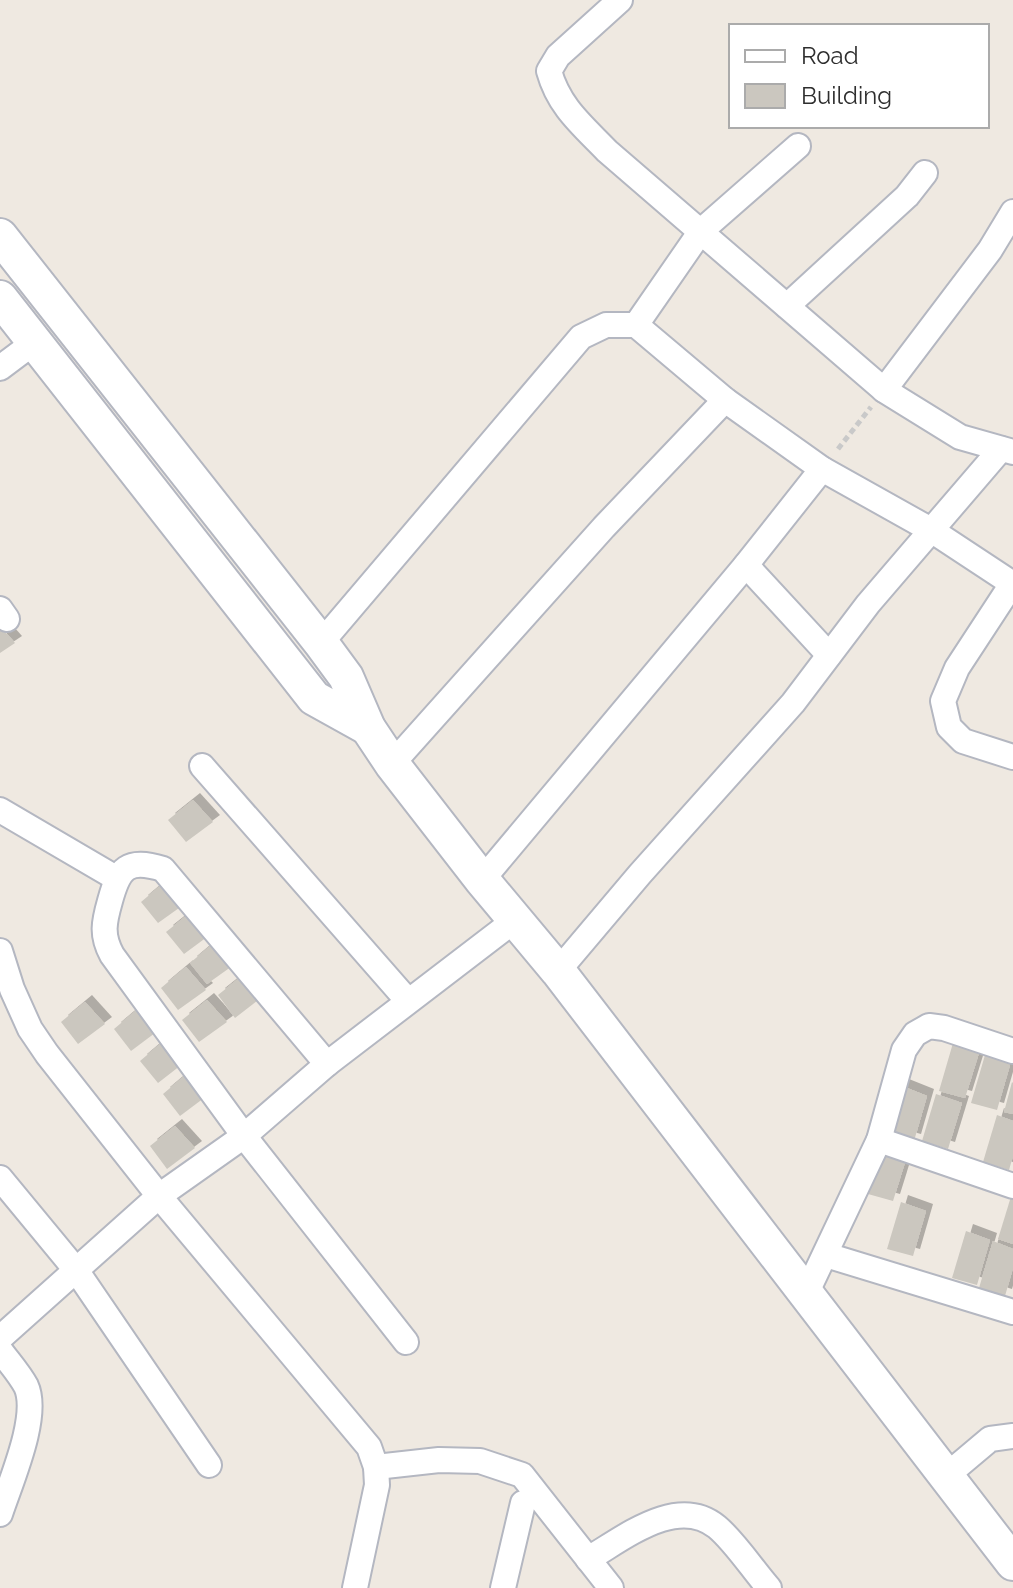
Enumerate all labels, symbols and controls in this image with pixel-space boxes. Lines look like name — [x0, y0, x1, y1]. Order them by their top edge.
legend — [729, 24, 989, 128]
text: Road — [801, 41, 859, 70]
text: Building — [801, 81, 892, 110]

